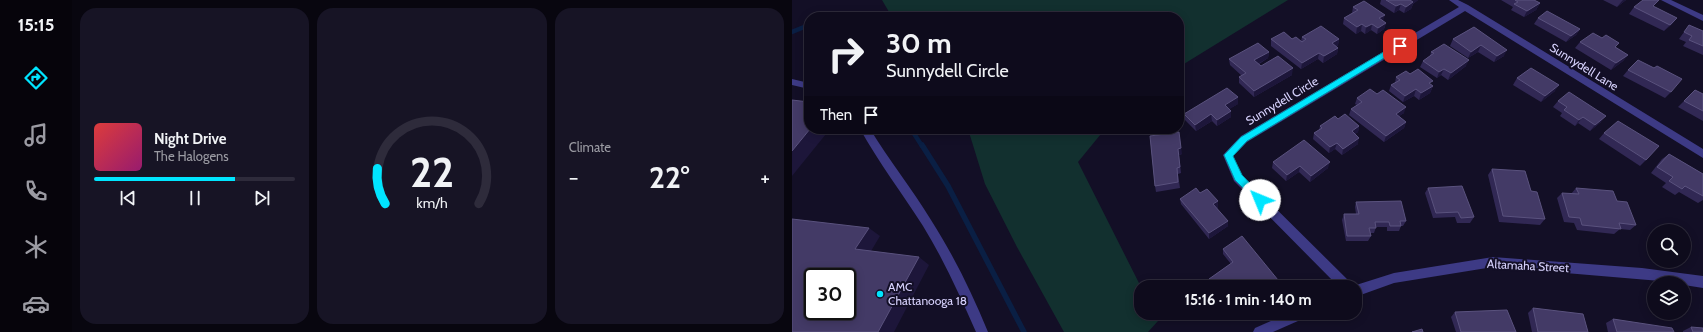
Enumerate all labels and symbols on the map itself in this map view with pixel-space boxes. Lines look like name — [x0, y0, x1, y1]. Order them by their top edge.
pin — [1383, 29, 1417, 63]
street label: Sunnydell Lane — [1547, 39, 1621, 94]
street label: Sunnydell Circle — [1243, 73, 1321, 128]
position arrow — [1239, 179, 1281, 221]
street label: Altamaha Street — [1487, 256, 1569, 275]
speed limit sign: 30 — [804, 268, 856, 320]
place label: AMC Chattanooga 18 — [888, 279, 967, 308]
marker: AMC Chattanooga 18 — [875, 289, 885, 299]

